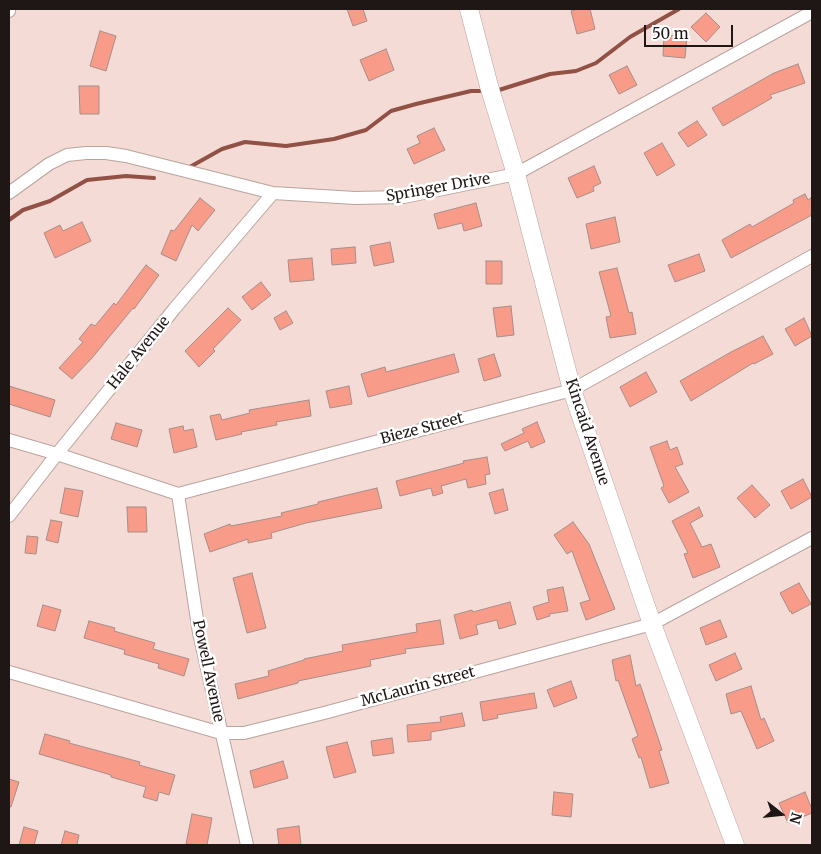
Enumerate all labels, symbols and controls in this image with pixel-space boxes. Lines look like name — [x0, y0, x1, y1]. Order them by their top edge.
scale bar — [646, 15, 735, 47]
text: 50 m — [652, 24, 689, 43]
street label: Springer Drive — [385, 170, 491, 206]
street label: Hale Avenue — [104, 313, 174, 393]
street label: Kincaid Avenue — [561, 376, 613, 488]
street label: Bieze Street — [379, 409, 465, 449]
street label: Powell Avenue — [188, 618, 228, 724]
street label: McLaurin Street — [359, 663, 477, 711]
north arrow — [756, 789, 806, 839]
text: N — [785, 810, 806, 826]

